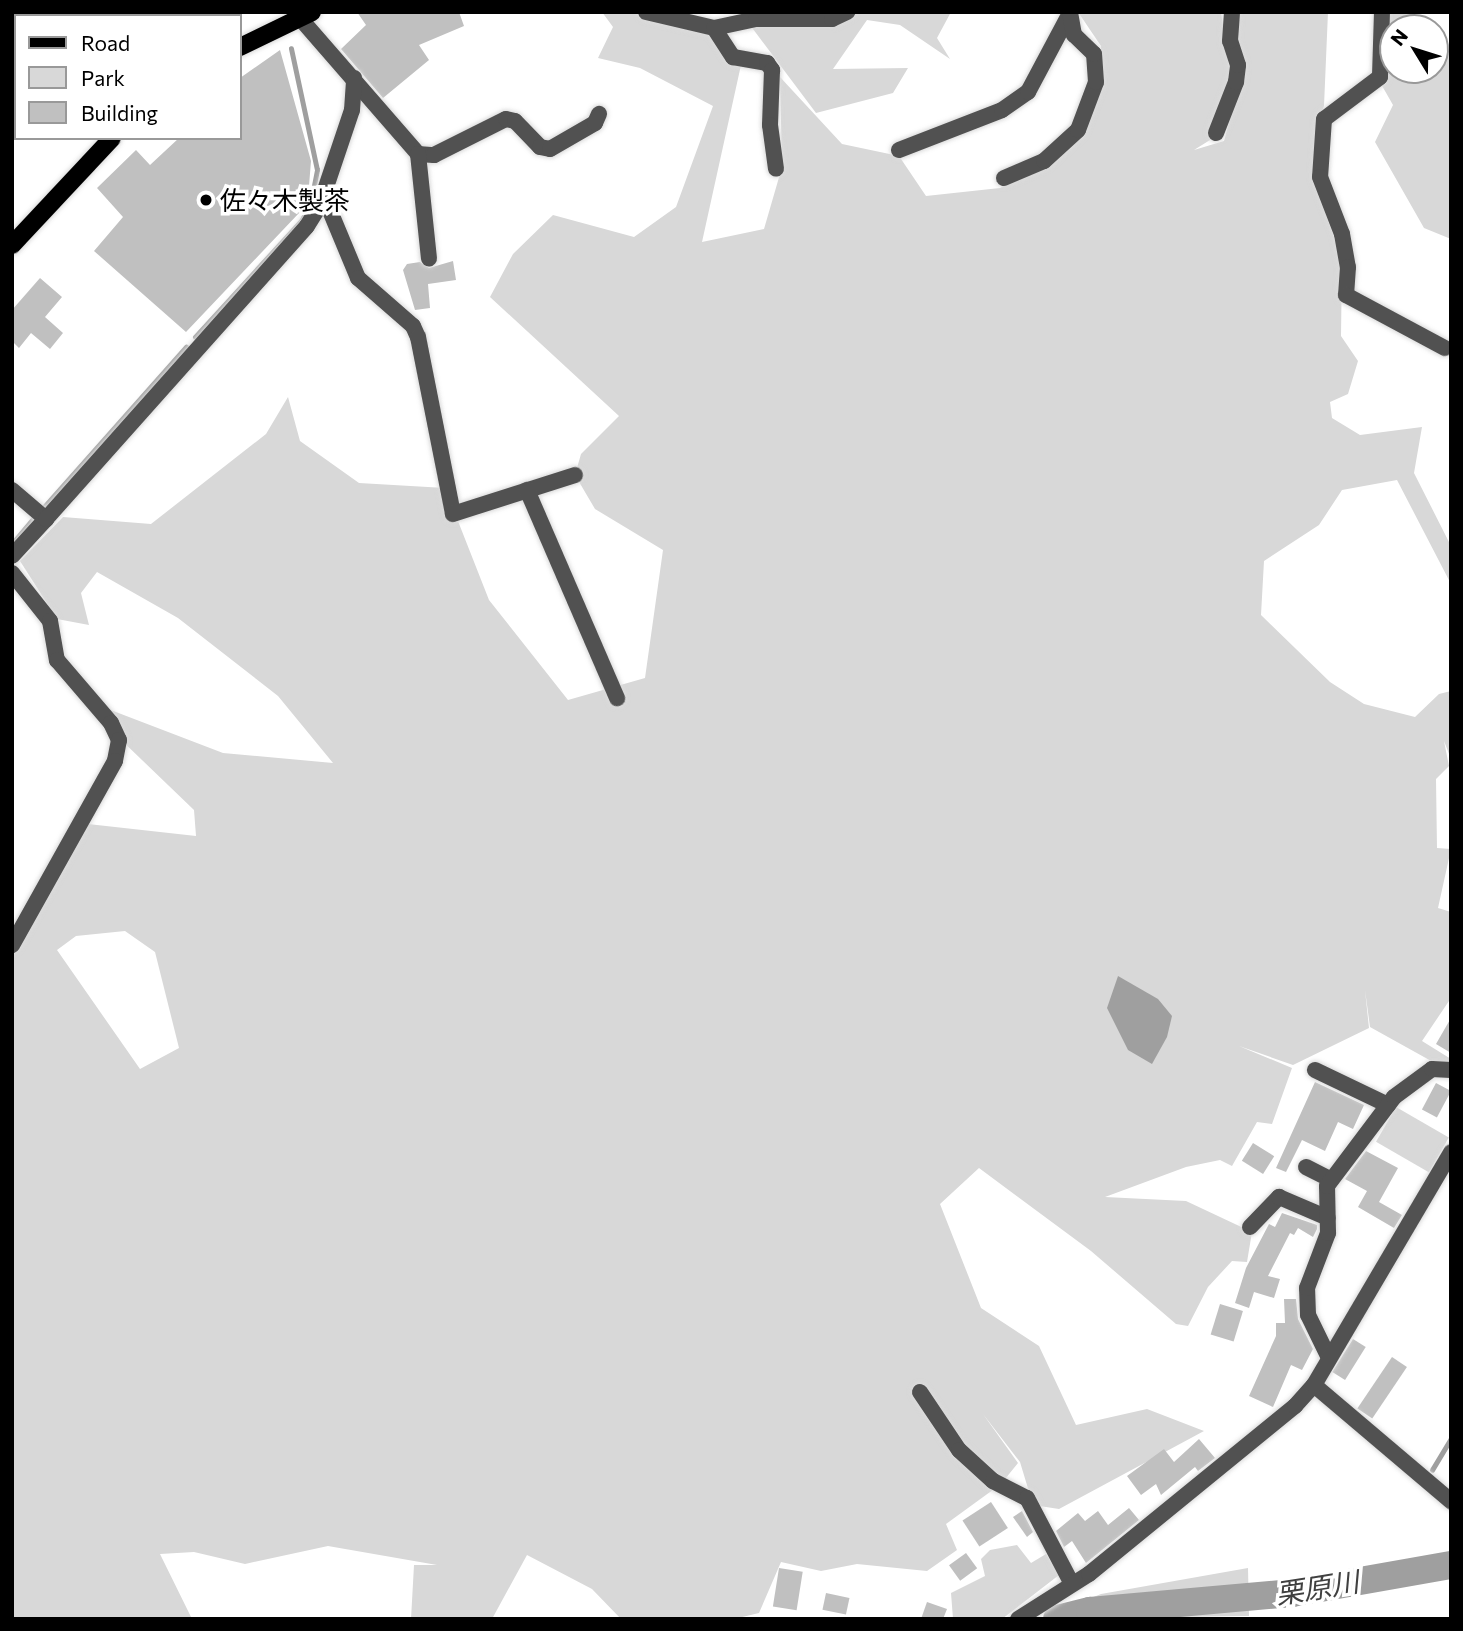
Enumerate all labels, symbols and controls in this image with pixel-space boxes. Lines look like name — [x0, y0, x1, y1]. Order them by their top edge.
legend — [14, 14, 242, 140]
north arrow — [1379, 14, 1449, 84]
text: N — [1385, 24, 1412, 50]
text: Road — [81, 30, 130, 55]
text: Park — [81, 65, 125, 90]
text: Building — [81, 100, 158, 125]
place label: 佐々木製茶 — [220, 184, 350, 216]
marker: 佐々木製茶 — [198, 192, 214, 208]
water label: 栗原川 — [1273, 1564, 1361, 1610]

